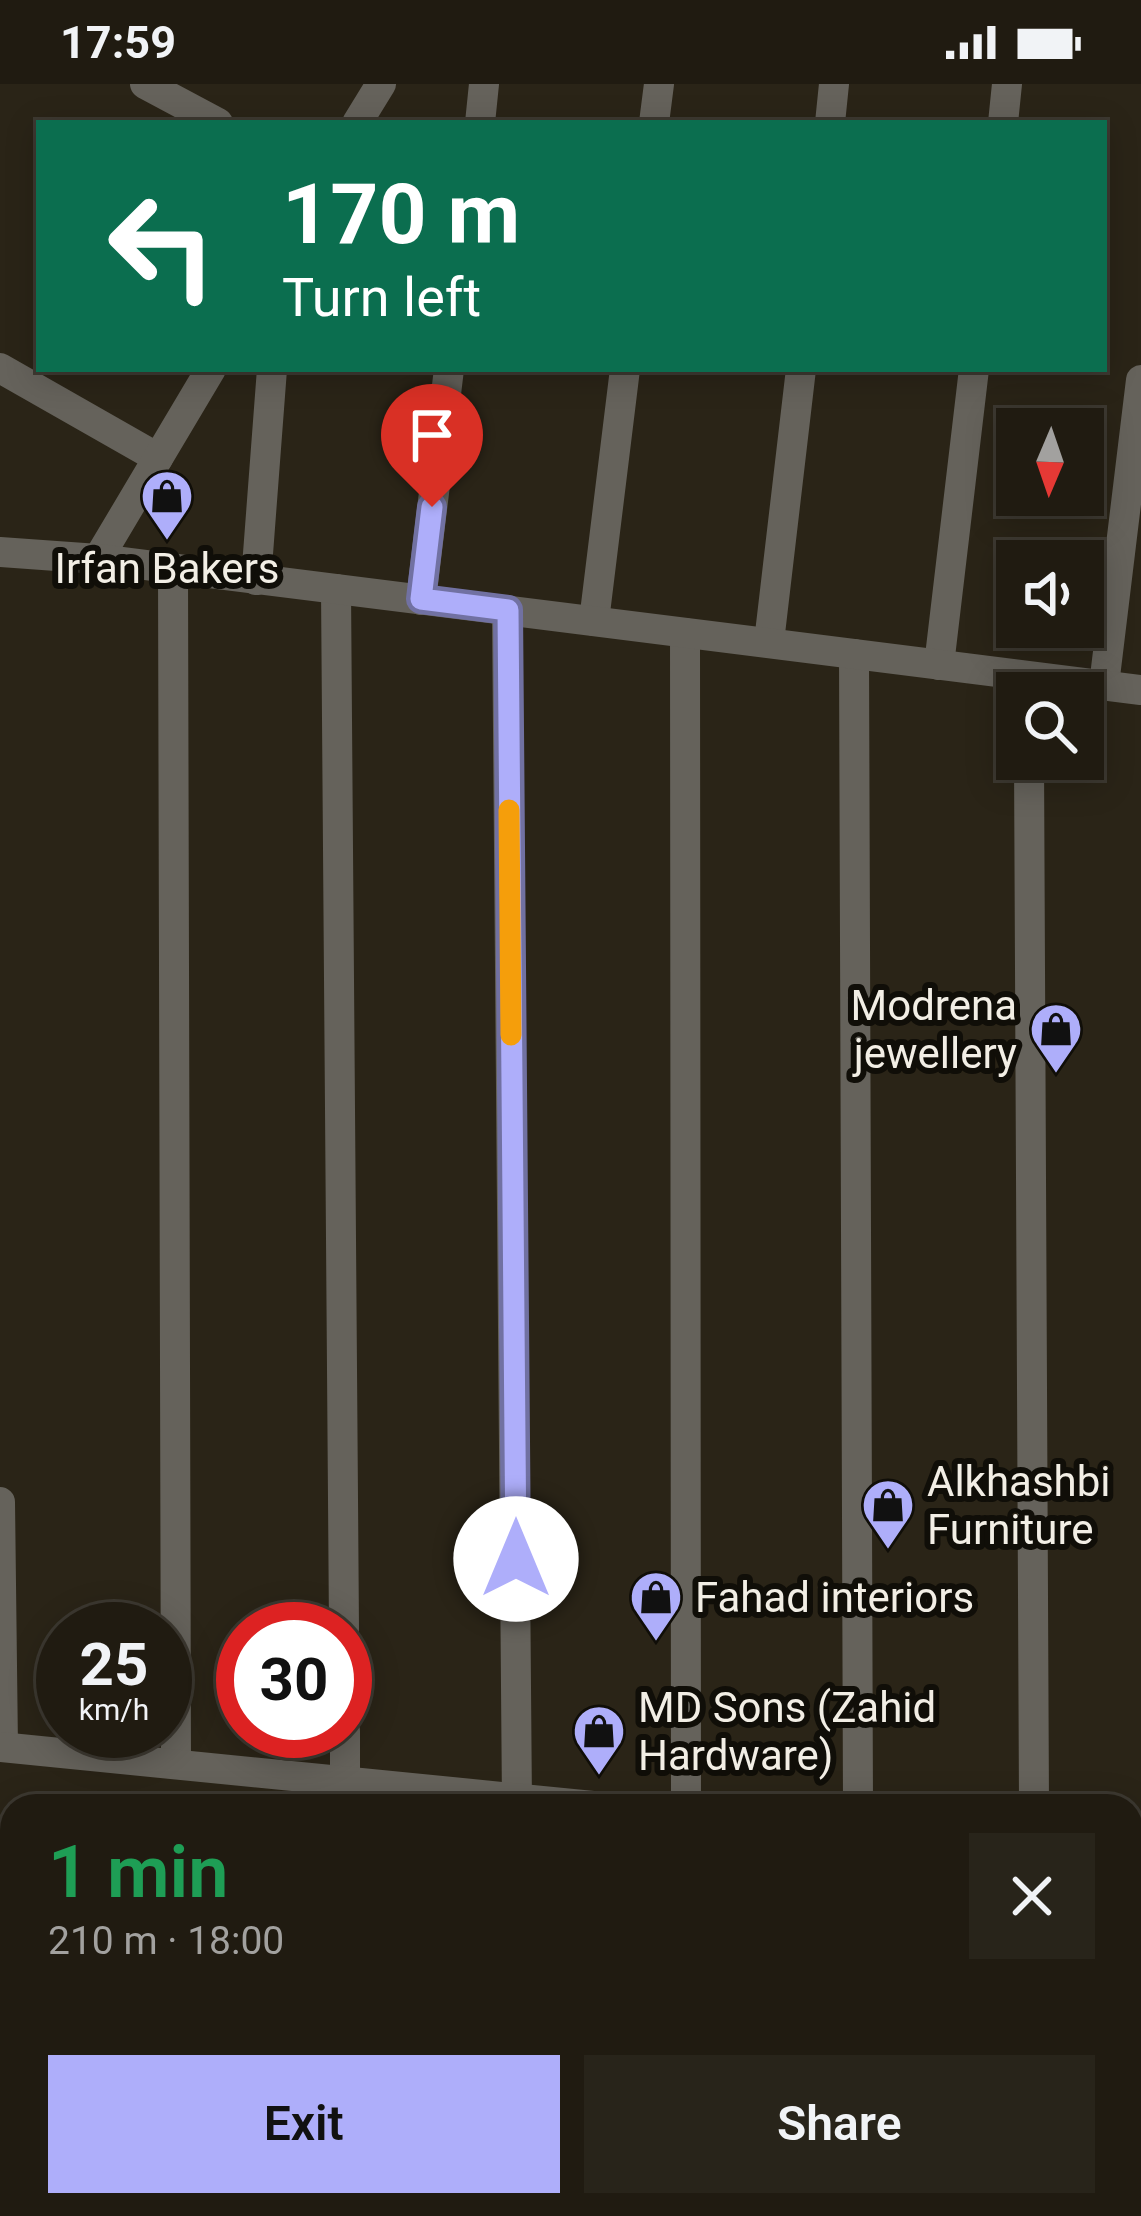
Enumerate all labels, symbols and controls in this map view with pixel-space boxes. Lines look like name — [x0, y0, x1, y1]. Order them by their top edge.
text: 17:59 — [60, 16, 176, 69]
text: 170 m — [282, 165, 520, 264]
icon: left — [84, 168, 240, 324]
text: Turn left — [282, 266, 481, 329]
pin — [381, 384, 483, 507]
icon: arrive — [399, 402, 465, 468]
north arrow — [996, 408, 1104, 516]
map controls — [996, 408, 1104, 780]
shop icon: Irfan Bakers — [139, 468, 195, 542]
button: sound — [996, 540, 1104, 648]
place label: Irfan Bakers — [54, 544, 280, 593]
button: search — [996, 672, 1104, 780]
place label: Modrena jewellery — [851, 981, 1017, 1078]
shop icon: Modrena jewellery — [1028, 1001, 1084, 1075]
place label: Alkhashbi Furniture — [927, 1457, 1110, 1554]
shop icon: Alkhashbi Furniture — [860, 1477, 916, 1551]
position arrow — [453, 1496, 579, 1622]
shop icon: Fahad interiors — [628, 1569, 684, 1643]
place label: Fahad interiors — [695, 1573, 974, 1622]
speed limit sign: 30 — [216, 1602, 372, 1758]
text: 25 — [80, 1629, 148, 1700]
place label: MD Sons (Zahid Hardware) — [638, 1683, 936, 1780]
text: km/h — [79, 1692, 149, 1727]
shop icon: MD Sons (Zahid Hardware) — [571, 1703, 627, 1777]
text: 1 min — [48, 1830, 229, 1915]
button: close — [969, 1833, 1095, 1959]
text: 210 m · 18:00 — [48, 1918, 284, 1964]
button: Exit — [48, 2055, 560, 2193]
button: Share — [584, 2055, 1095, 2193]

